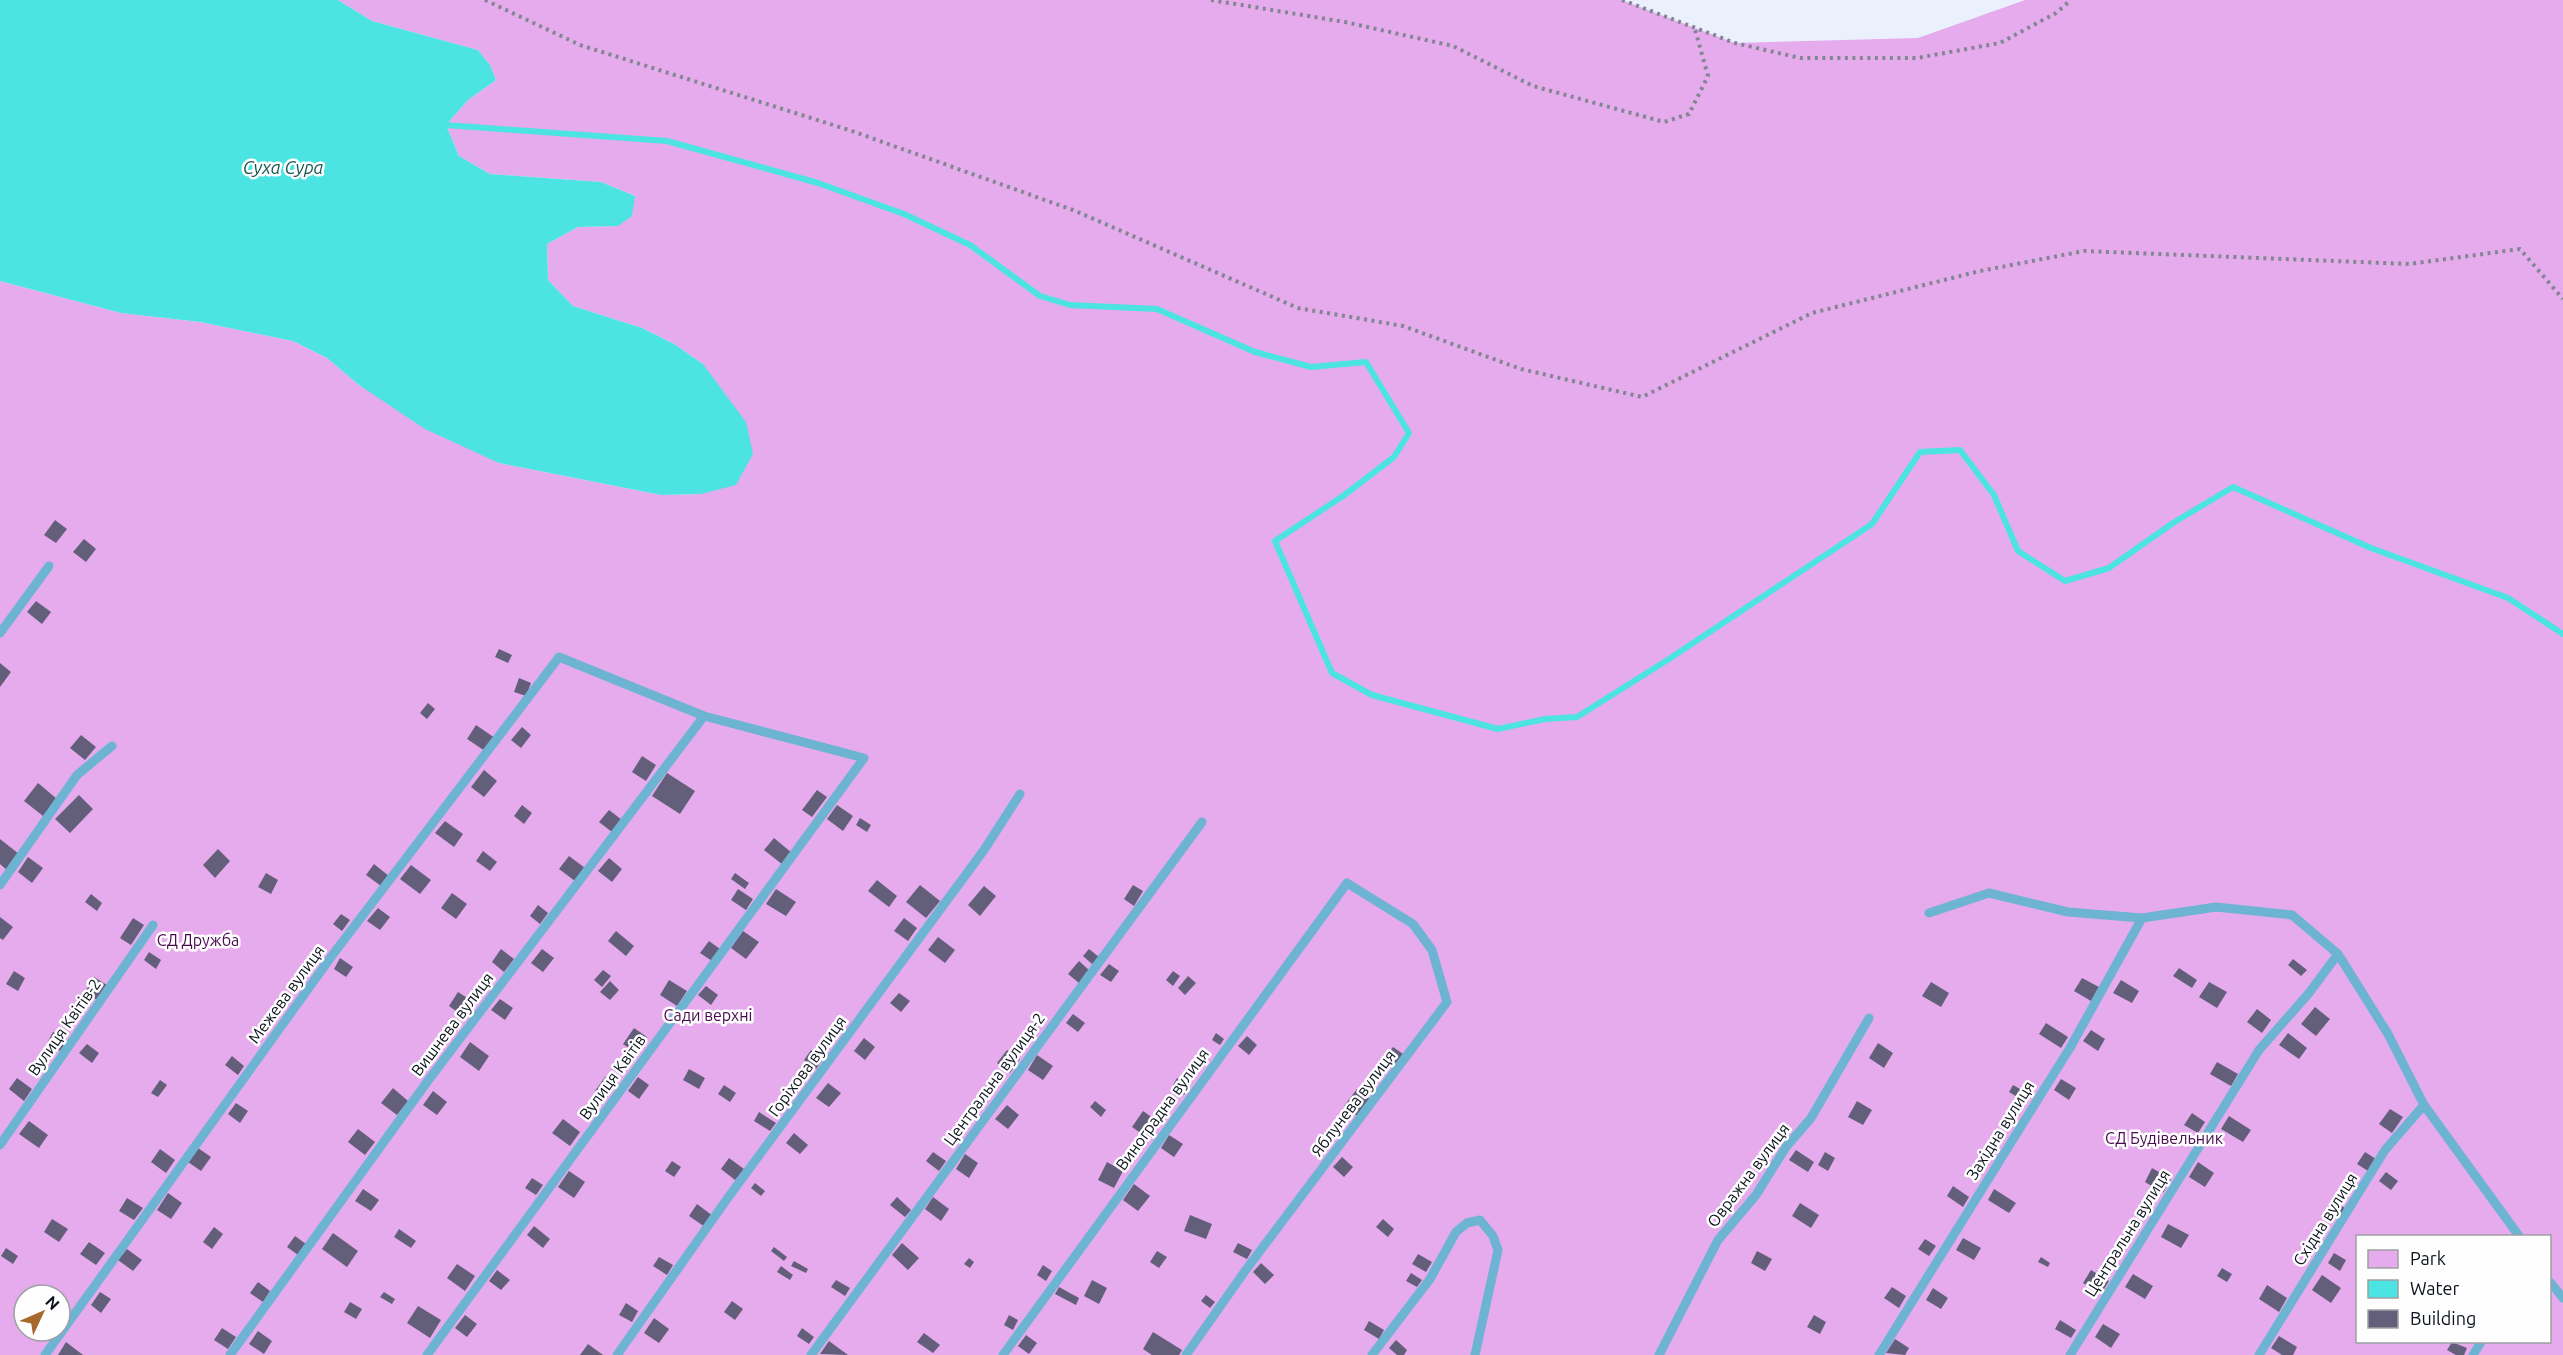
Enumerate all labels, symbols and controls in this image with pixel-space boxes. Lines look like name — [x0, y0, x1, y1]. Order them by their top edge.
water label: Суха Сура — [243, 157, 324, 177]
park label: СД Дружба — [157, 931, 239, 949]
street label: Межева вулиця — [244, 941, 328, 1047]
street label: Вишнева вулиця — [407, 969, 497, 1079]
street label: Вулиця Квітів-2 — [24, 975, 104, 1079]
park label: Сади верхні — [664, 1006, 752, 1024]
street label: Центральна вулиця-2 — [940, 1009, 1048, 1149]
street label: Горіхова вулиця — [764, 1012, 850, 1120]
street label: Вулиця Квітів — [575, 1031, 649, 1123]
street label: Виноградна вулиця — [1112, 1045, 1212, 1173]
street label: Яблунева вулиця — [1307, 1046, 1399, 1160]
street label: Західна вулиця — [1962, 1077, 2038, 1183]
street label: Овражна вулиця — [1703, 1120, 1793, 1230]
park label: СД Будівельник — [2105, 1129, 2223, 1147]
street label: Центральна вулиця — [2081, 1166, 2173, 1300]
street label: Східна вулиця — [2289, 1169, 2361, 1269]
legend — [2356, 1235, 2551, 1343]
text: Park — [2410, 1248, 2446, 1268]
text: Water — [2410, 1278, 2460, 1298]
north arrow — [12, 1283, 72, 1343]
text: N — [42, 1292, 63, 1313]
text: Building — [2410, 1308, 2476, 1328]

